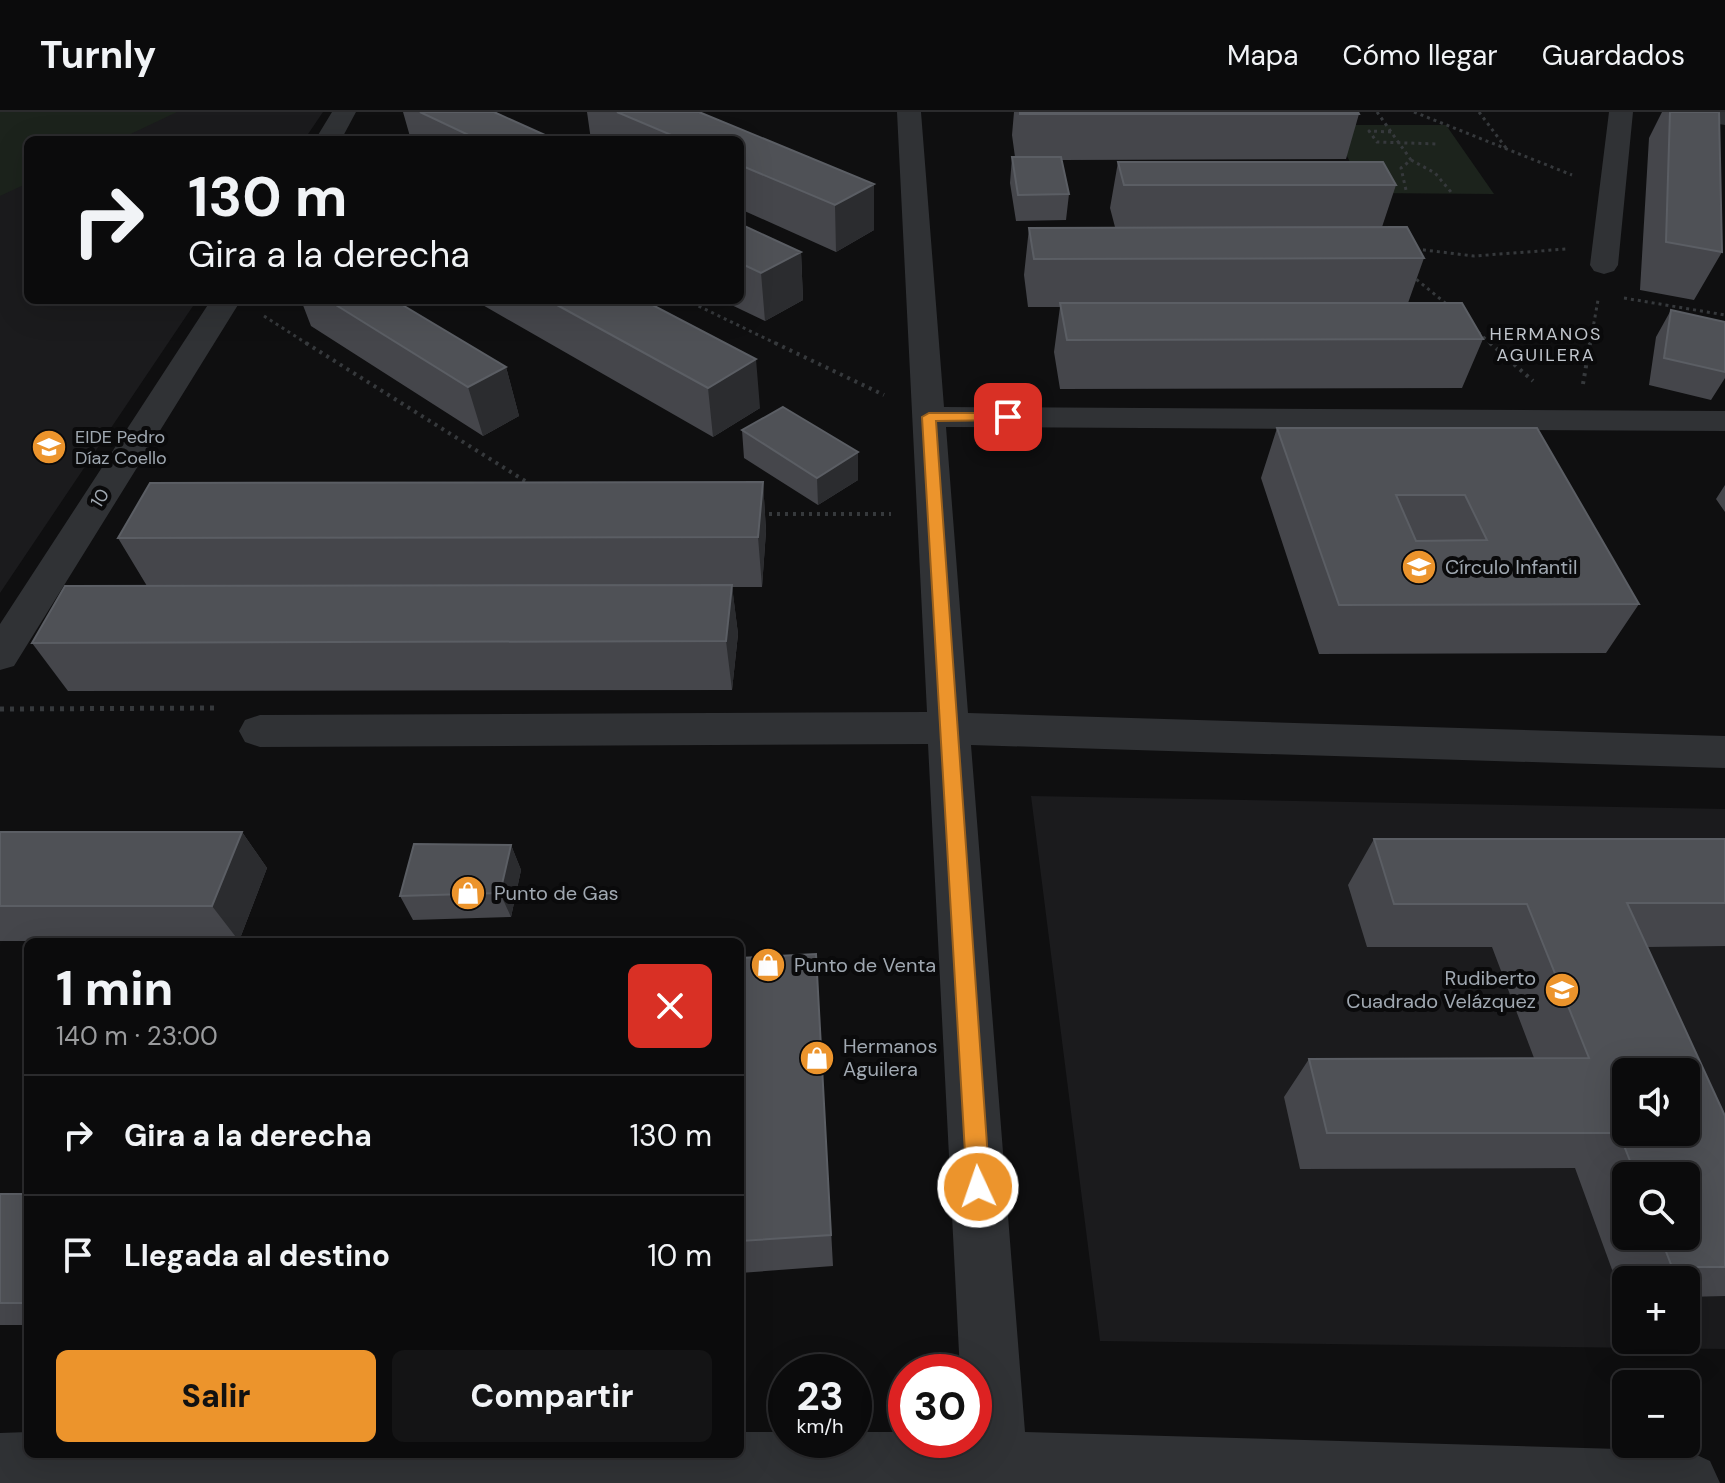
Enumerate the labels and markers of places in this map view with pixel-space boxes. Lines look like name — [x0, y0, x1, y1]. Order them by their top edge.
pin — [974, 383, 1042, 451]
place label: EIDE Pedro Díaz Coello — [75, 425, 167, 470]
school or university icon: EIDE Pedro Díaz Coello — [30, 428, 68, 466]
school or university icon: Círculo Infantil — [1400, 548, 1438, 586]
place label: Círculo Infantil — [1445, 554, 1577, 580]
shop icon: Punto de Gas — [449, 874, 487, 912]
place label: Punto de Gas — [494, 880, 619, 906]
shop icon: Punto de Venta — [749, 946, 787, 984]
place label: Punto de Venta — [794, 952, 936, 978]
place label: Rudiberto Cuadrado Velázquez — [1346, 965, 1536, 1014]
school or university icon: Rudiberto Cuadrado Velázquez — [1543, 971, 1581, 1009]
place label: Hermanos Aguilera — [843, 1033, 937, 1082]
shop icon: Hermanos Aguilera — [798, 1039, 836, 1077]

